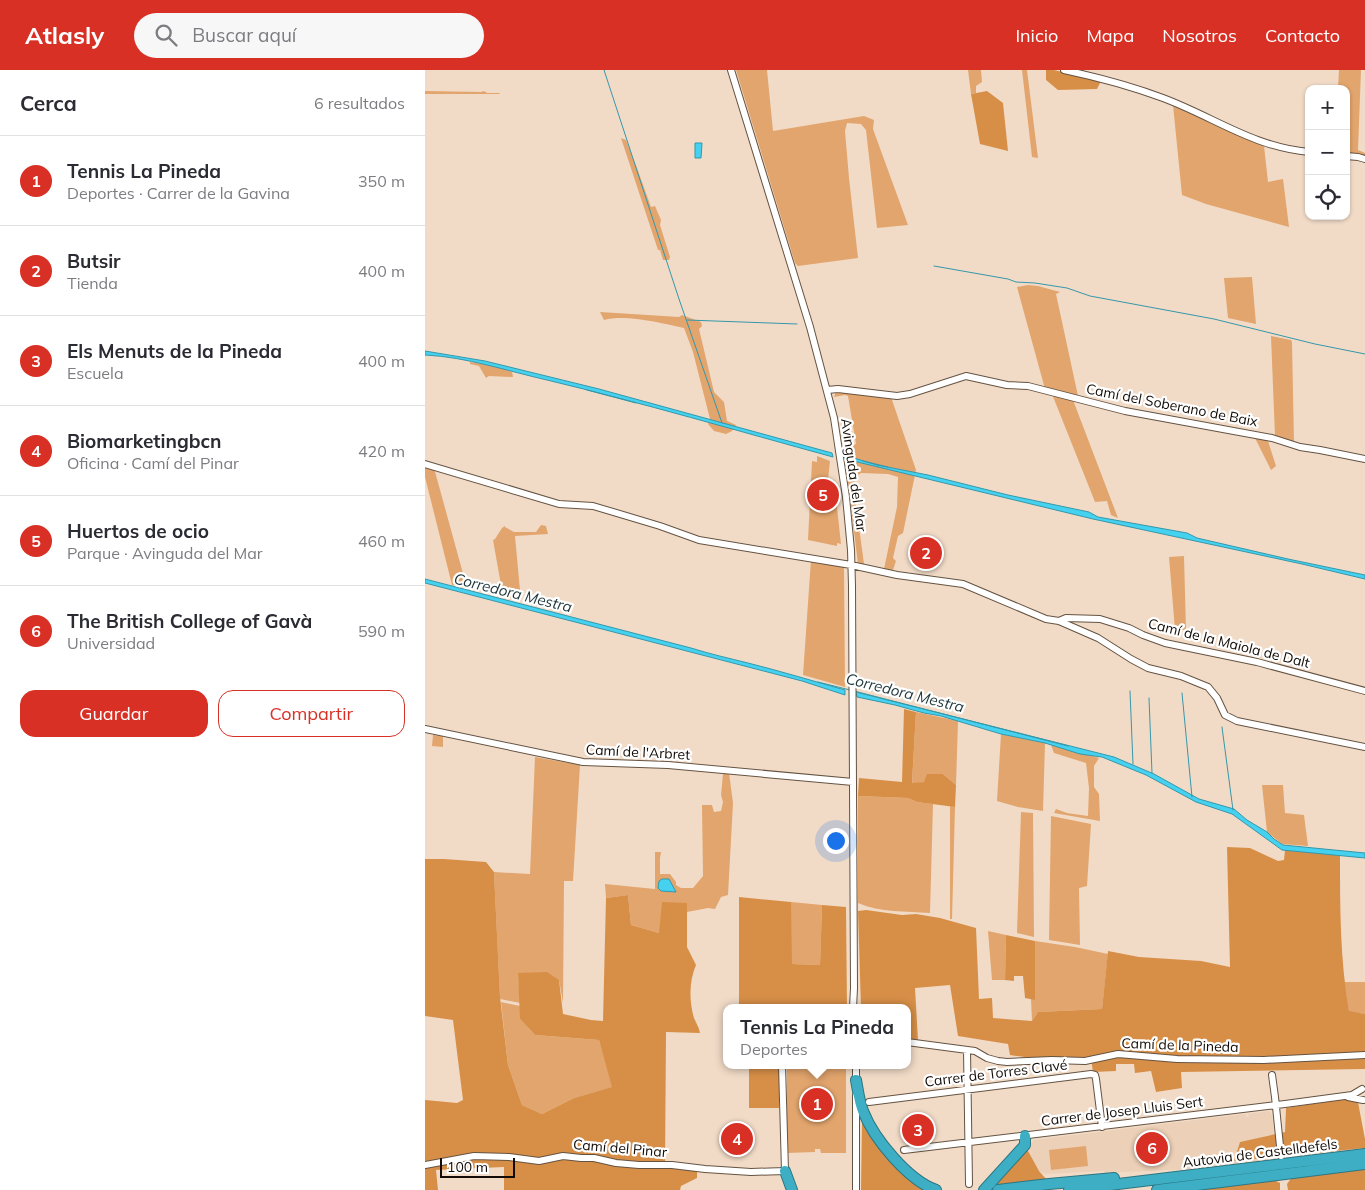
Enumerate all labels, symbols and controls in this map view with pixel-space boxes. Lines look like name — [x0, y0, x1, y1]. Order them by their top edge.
search box — [134, 13, 484, 58]
text: Atlasly — [25, 20, 104, 50]
icon: search — [152, 21, 180, 49]
text: Buscar aquí — [192, 23, 296, 47]
text: Inicio — [1015, 24, 1058, 47]
text: Mapa — [1086, 24, 1134, 47]
text: Nosotros — [1162, 24, 1237, 47]
text: Contacto — [1265, 24, 1340, 47]
map controls — [1305, 85, 1350, 220]
button: + — [1305, 85, 1350, 130]
text: Cerca — [20, 90, 77, 116]
text: 6 resultados — [314, 93, 405, 113]
button: − — [1305, 130, 1350, 175]
text: Tennis La Pineda — [67, 159, 221, 183]
text: 1 — [31, 171, 41, 191]
text: 350 m — [358, 171, 405, 191]
button: locate — [1305, 175, 1350, 220]
text: Deportes · Carrer de la Gavina — [67, 183, 290, 203]
text: Butsir — [67, 249, 121, 273]
text: 2 — [31, 261, 41, 281]
text: 400 m — [358, 261, 405, 281]
text: Tienda — [67, 273, 118, 293]
text: Els Menuts de la Pineda — [67, 339, 282, 363]
text: 3 — [31, 351, 41, 371]
text: 400 m — [358, 351, 405, 371]
text: Escuela — [67, 363, 124, 383]
street label: Camí del Soberano de Baix — [1085, 380, 1260, 431]
street label: Avinguda del Mar — [837, 417, 871, 534]
text: Biomarketingbcn — [67, 429, 222, 453]
text: 4 — [31, 441, 41, 461]
text: 420 m — [358, 441, 405, 461]
text: Oficina · Camí del Pinar — [67, 453, 239, 473]
pin: 5 — [807, 476, 839, 514]
text: Huertos de ocio — [67, 519, 209, 543]
text: 5 — [31, 531, 41, 551]
text: 460 m — [358, 531, 405, 551]
pin: 2 — [910, 534, 942, 572]
text: Parque · Avinguda del Mar — [67, 543, 263, 563]
water label: Corredora Mestra — [452, 569, 574, 616]
text: The British College of Gavà — [67, 609, 312, 633]
street label: Camí de la Maiola de Dalt — [1146, 614, 1312, 672]
text: 6 — [31, 621, 41, 641]
text: 590 m — [358, 621, 405, 641]
text: Universidad — [67, 633, 155, 653]
water label: Corredora Mestra — [844, 669, 966, 716]
button: Guardar — [20, 690, 208, 737]
button: Compartir — [218, 690, 405, 737]
street label: Camí de l'Arbret — [585, 740, 691, 764]
your location — [823, 828, 849, 854]
popup — [723, 1004, 911, 1069]
text: Tennis La Pineda — [740, 1015, 894, 1039]
street label: Camí de la Pineda — [1121, 1034, 1239, 1056]
text: Deportes — [740, 1039, 808, 1059]
street label: Carrer de Torres Clavé — [924, 1055, 1068, 1091]
pin: 1 — [801, 1085, 833, 1123]
street label: Carrer de Josep Lluis Sert — [1040, 1092, 1204, 1130]
pin: 3 — [902, 1111, 934, 1149]
pin: 4 — [721, 1120, 753, 1158]
pin: 6 — [1136, 1129, 1168, 1167]
street label: Camí del Pinar — [572, 1135, 669, 1161]
street label: Autovia de Castelldefels — [1182, 1135, 1338, 1171]
scale bar — [440, 1155, 515, 1178]
text: 100 m — [447, 1158, 488, 1176]

